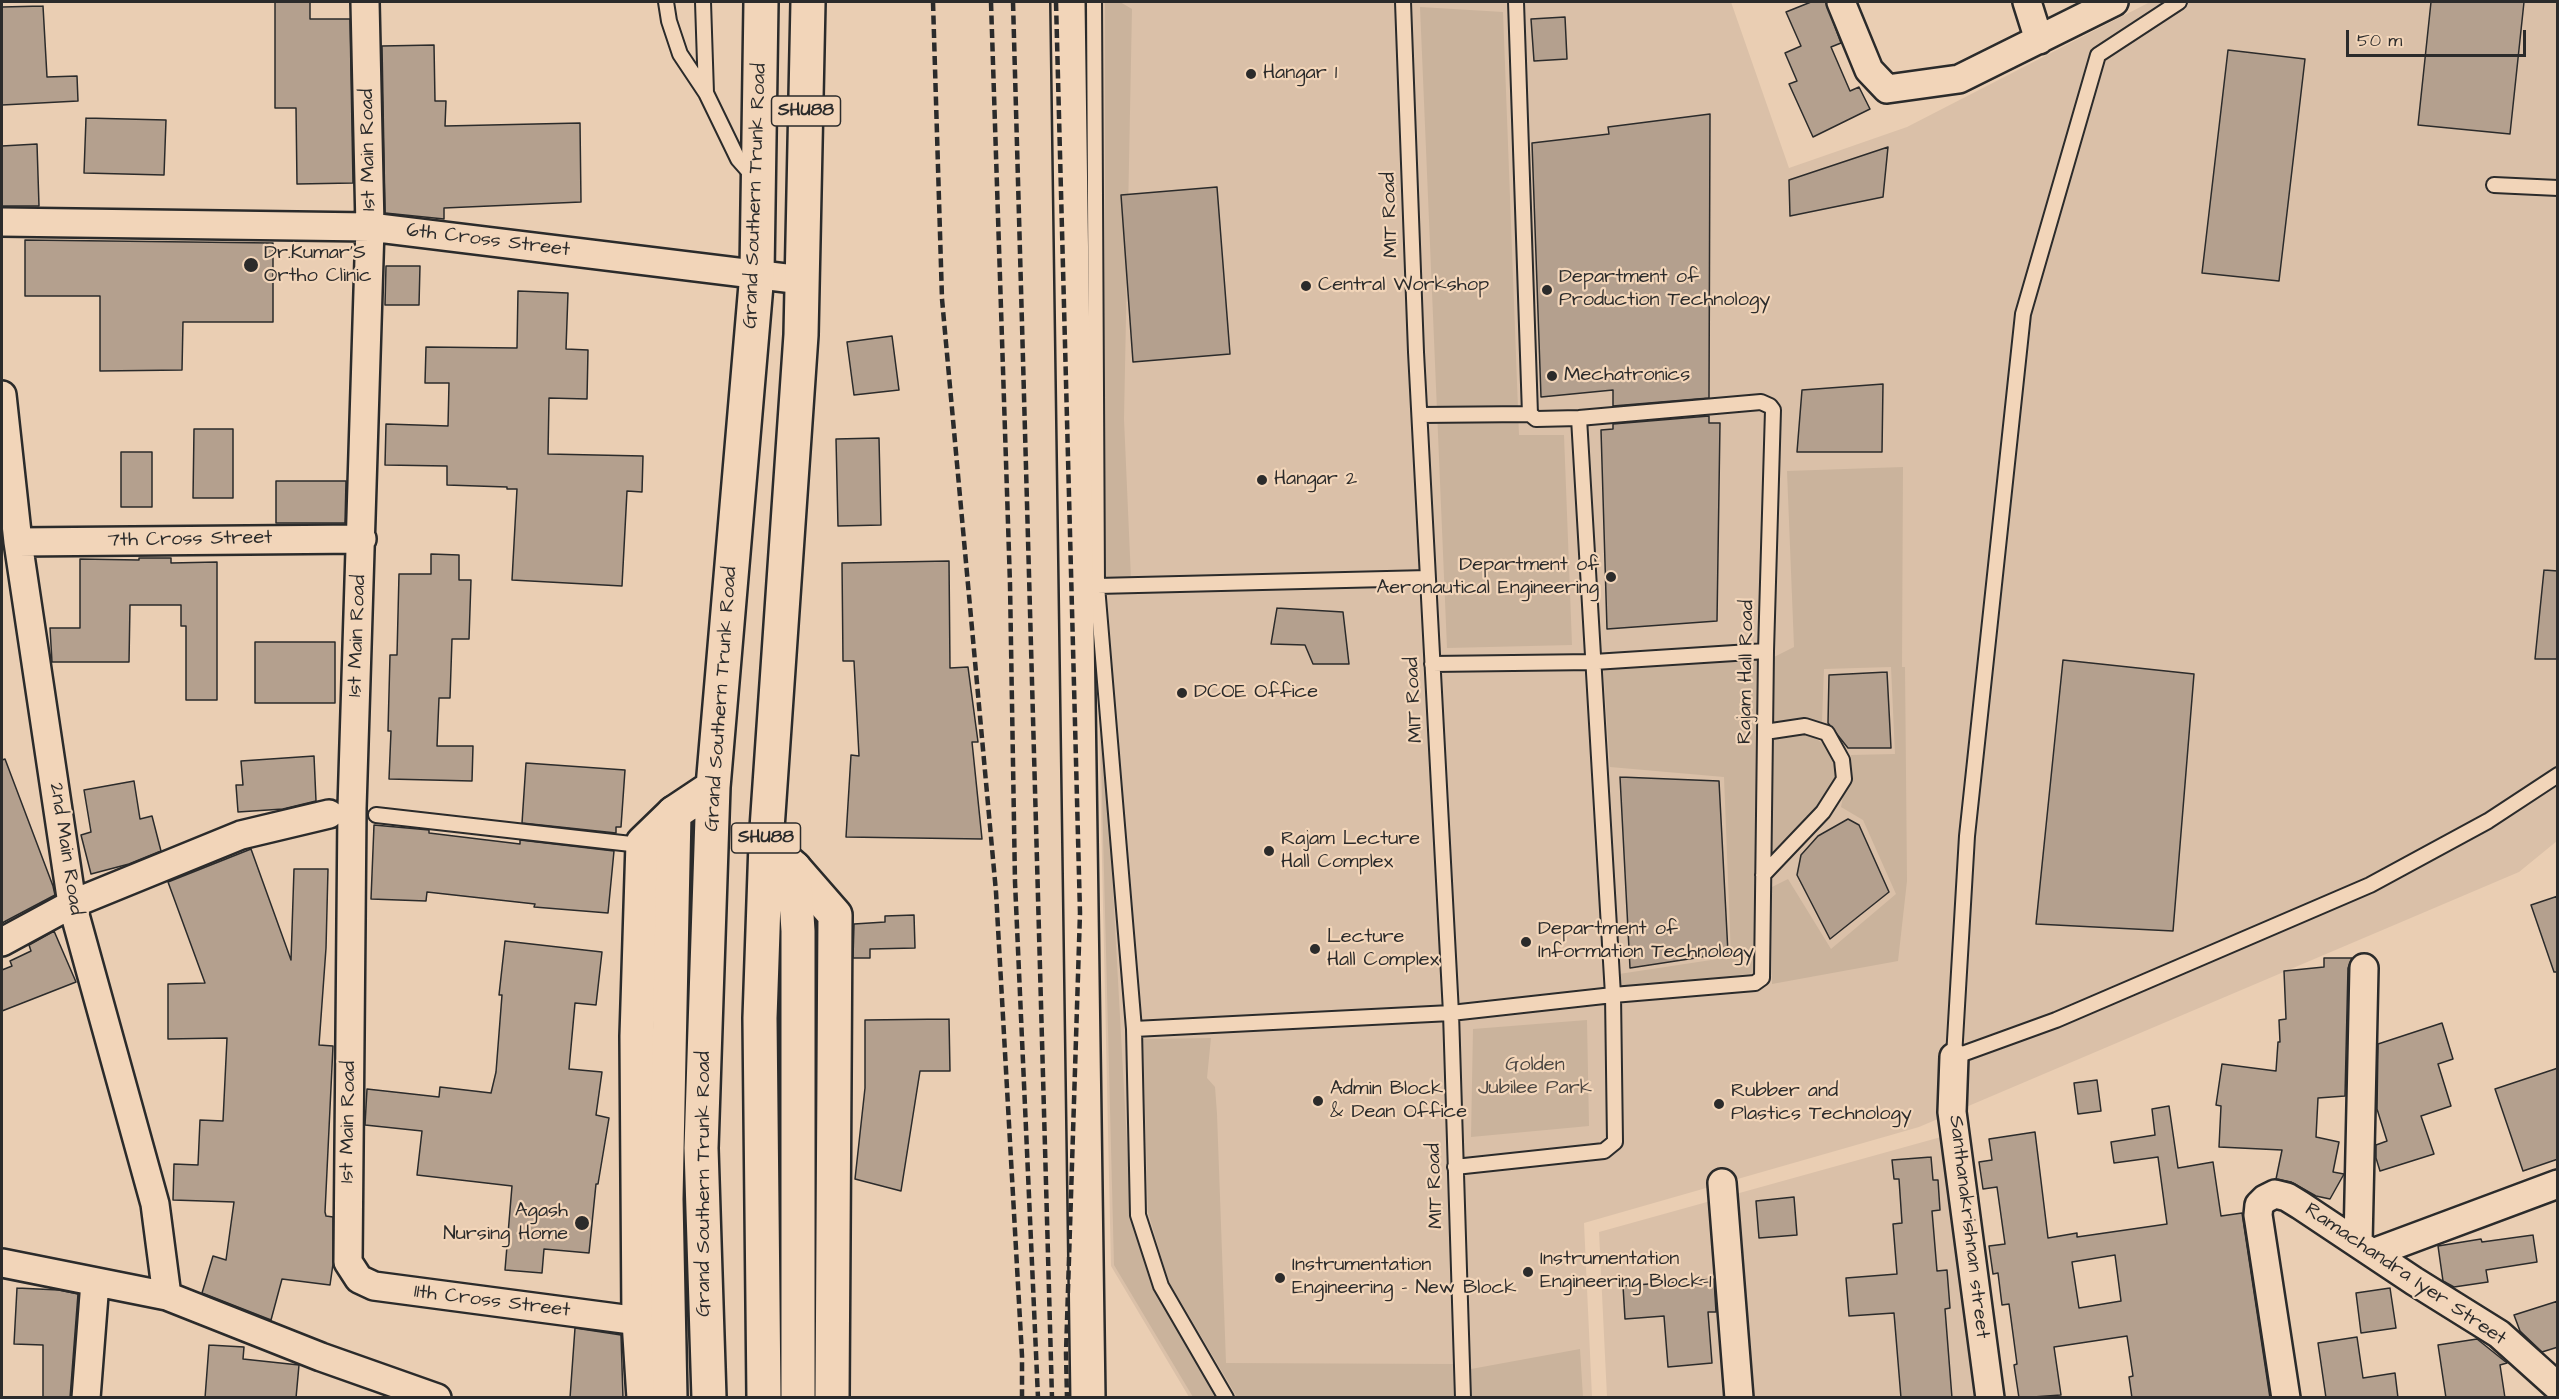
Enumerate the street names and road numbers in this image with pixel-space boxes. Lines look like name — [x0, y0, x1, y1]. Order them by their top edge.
street label: Grand Southern Trunk Road — [739, 63, 773, 329]
street label: 1st Main Road — [356, 89, 382, 211]
road number: SHU88 — [772, 96, 840, 126]
street label: MIT Road — [1378, 172, 1404, 258]
street label: 6th Cross Street — [405, 219, 571, 263]
street label: 7th Cross Street — [108, 527, 272, 553]
street label: Grand Southern Trunk Road — [701, 566, 743, 832]
street label: 1st Main Road — [344, 574, 372, 698]
street label: Rajam Hall Road — [1734, 600, 1760, 744]
street label: MIT Road — [1401, 656, 1429, 744]
street label: 2nd Main Road — [43, 781, 87, 917]
road number: SHU88 — [732, 823, 801, 853]
street label: Grand Southern Trunk Road — [693, 1051, 717, 1317]
street label: 1st Main Road — [336, 1061, 362, 1183]
street label: Santhanakrishnan street — [1942, 1114, 1994, 1340]
street label: MIT Road — [1423, 1143, 1449, 1229]
street label: Ramachandra Iyer Street — [2300, 1199, 2510, 1351]
street label: 11th Cross Street — [412, 1281, 572, 1323]

